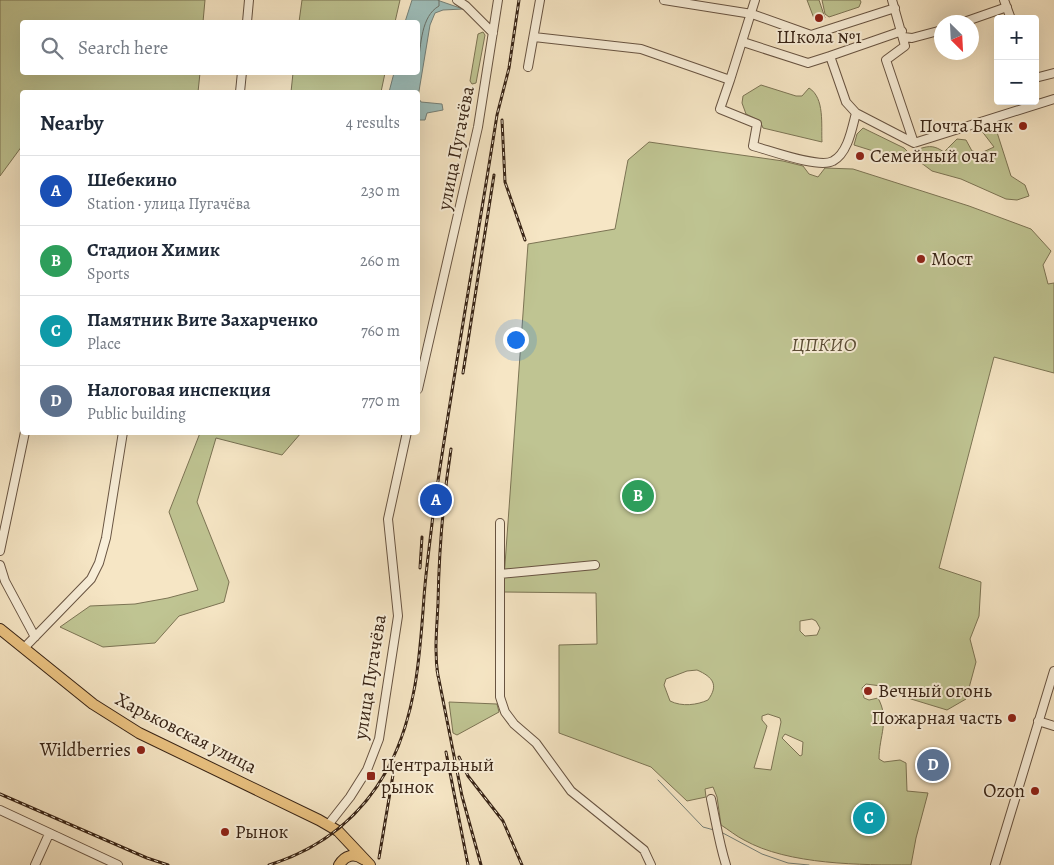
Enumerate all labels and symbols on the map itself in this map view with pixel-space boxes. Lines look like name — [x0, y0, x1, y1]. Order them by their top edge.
marker: Школа №1 — [813, 12, 825, 24]
north arrow — [934, 15, 979, 60]
place label: Школа №1 — [776, 24, 862, 50]
street label: улица Пугачёва — [431, 83, 481, 213]
place label: Почта Банк — [919, 113, 1013, 139]
marker: Почта Банк — [1017, 120, 1029, 132]
place label: Семейный очаг — [870, 143, 997, 169]
marker: Семейный очаг — [854, 150, 866, 162]
place label: Мост — [931, 246, 974, 272]
marker: Мост — [915, 253, 927, 265]
your location — [503, 327, 529, 353]
park label: ЦПКИО — [792, 332, 857, 358]
pin: B — [622, 477, 654, 515]
pin: A — [420, 481, 452, 519]
street label: улица Пугачёва — [347, 612, 393, 742]
place label: Вечный огонь — [878, 678, 992, 704]
marker: Вечный огонь — [862, 685, 874, 697]
street label: Харьковская улица — [111, 686, 261, 780]
place label: Пожарная часть — [871, 705, 1002, 731]
marker: Пожарная часть — [1006, 712, 1018, 724]
place label: Wildberries — [39, 737, 131, 763]
marker: Wildberries — [135, 744, 147, 756]
pin: D — [917, 746, 949, 784]
place label: Центральный рынок — [381, 752, 494, 800]
marker: Центральный рынок — [365, 770, 377, 782]
place label: Ozon — [983, 778, 1025, 804]
marker: Ozon — [1029, 785, 1041, 797]
pin: C — [853, 799, 885, 837]
place label: Рынок — [235, 819, 289, 845]
marker: Рынок — [219, 826, 231, 838]

